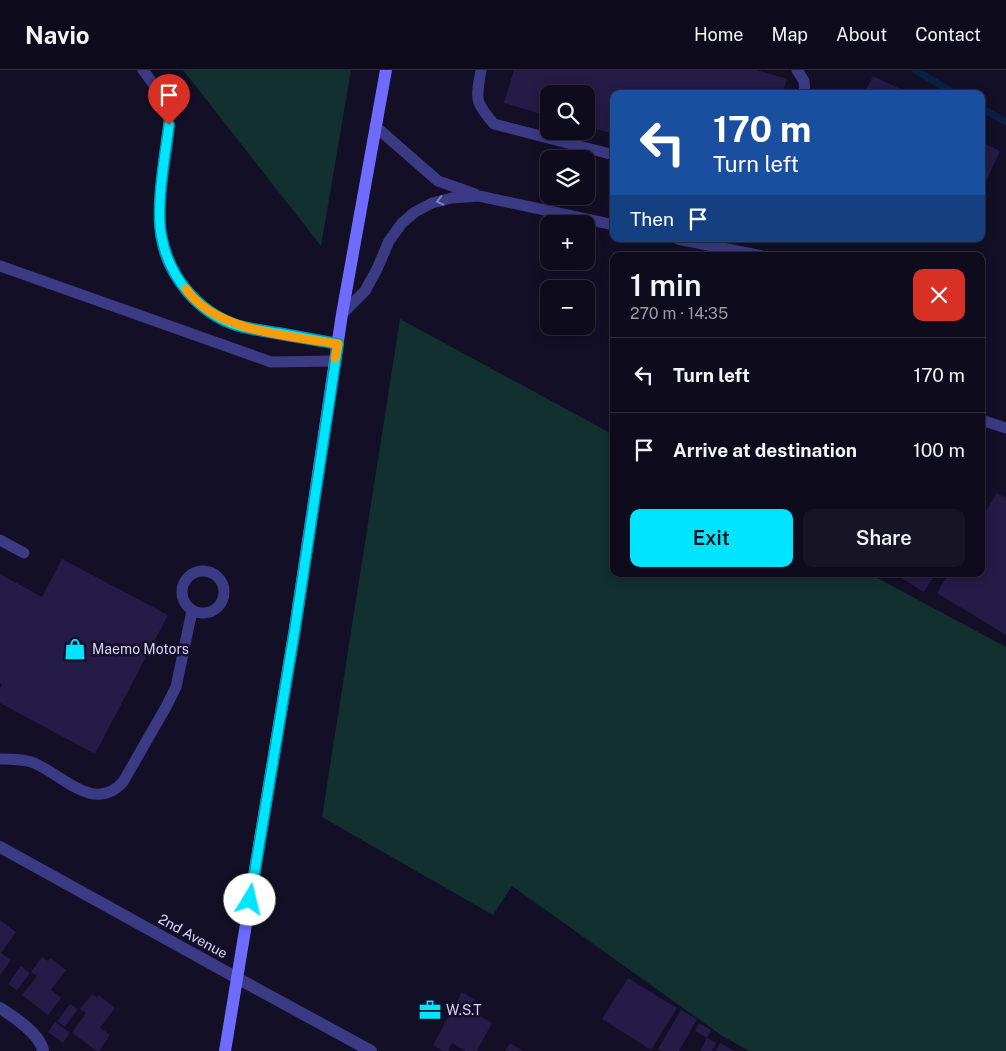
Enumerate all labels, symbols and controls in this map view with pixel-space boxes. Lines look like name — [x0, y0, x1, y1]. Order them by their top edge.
text: Navio — [25, 21, 90, 49]
text: Home — [694, 24, 744, 45]
text: Map — [772, 24, 808, 45]
text: About — [836, 24, 887, 45]
text: Contact — [915, 24, 981, 45]
pin — [148, 74, 190, 125]
icon: arrive — [155, 81, 183, 109]
map controls — [540, 85, 595, 335]
button: search — [540, 85, 595, 140]
text: 170 m — [713, 109, 811, 150]
icon: left — [630, 110, 695, 175]
button: layers — [540, 150, 595, 205]
text: Turn left — [713, 151, 799, 177]
one-way arrow — [436, 195, 445, 206]
icon: arrive — [684, 205, 712, 233]
text: Then — [630, 208, 674, 230]
button: + — [540, 215, 595, 270]
text: 1 min — [630, 267, 701, 303]
button: close — [913, 269, 965, 321]
button: − — [540, 280, 595, 335]
text: 270 m · 14:35 — [630, 304, 728, 323]
icon: left — [630, 361, 658, 389]
text: Turn left — [673, 364, 750, 386]
text: 170 m — [914, 364, 965, 386]
icon: arrive — [630, 436, 658, 464]
text: Arrive at destination — [673, 439, 857, 461]
text: 100 m — [913, 439, 965, 461]
button: Exit — [630, 509, 793, 567]
button: Share — [803, 509, 965, 567]
shop icon: Maemo Motors — [62, 636, 88, 662]
place label: Maemo Motors — [92, 641, 189, 657]
position arrow — [223, 873, 275, 925]
street label: 2nd Avenue — [156, 911, 230, 962]
office icon: W.S.T — [417, 997, 443, 1023]
place label: W.S.T — [446, 1002, 482, 1018]

